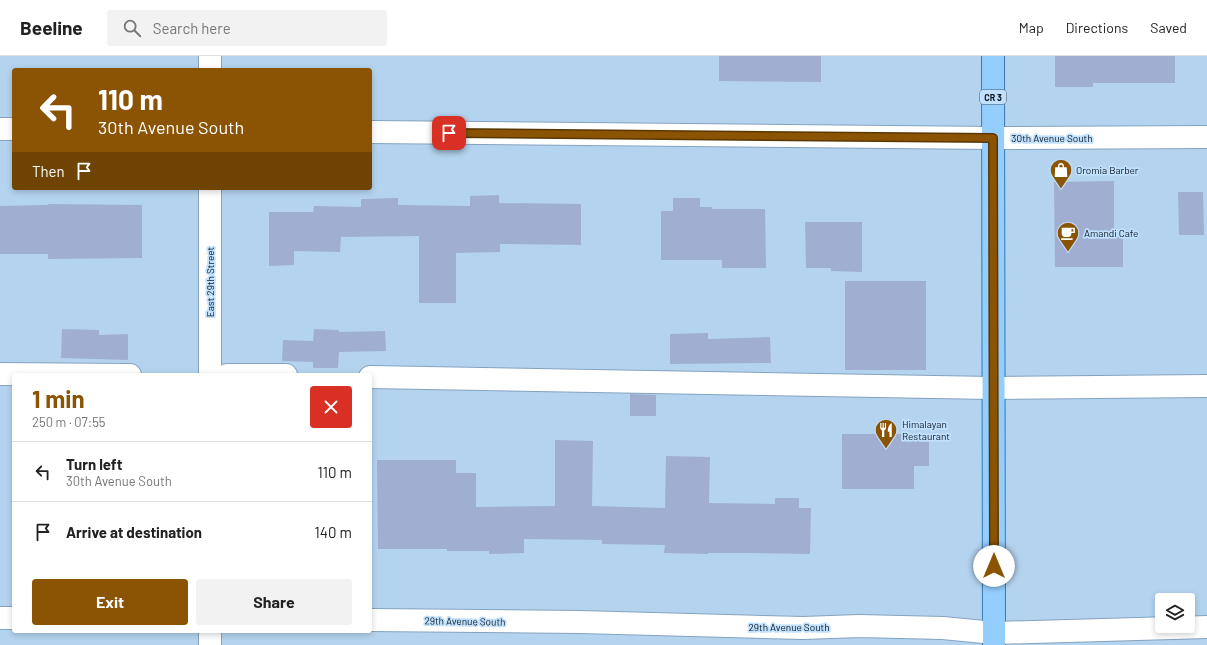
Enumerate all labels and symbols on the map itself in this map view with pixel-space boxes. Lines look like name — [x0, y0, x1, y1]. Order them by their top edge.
road number: CR 3 — [980, 90, 1006, 104]
pin — [432, 116, 466, 150]
street label: 30th Avenue South — [1011, 132, 1093, 144]
shop icon: Oromia Barber — [1048, 157, 1074, 190]
place label: Oromia Barber — [1076, 164, 1139, 176]
cafe icon: Amandi Cafe — [1055, 220, 1081, 253]
place label: Amandi Cafe — [1084, 227, 1138, 239]
street label: East 29th Street — [204, 246, 216, 317]
restaurant icon: Himalayan Restaurant — [873, 417, 899, 450]
place label: Himalayan Restaurant — [902, 418, 950, 442]
position arrow — [973, 545, 1015, 587]
street label: 29th Avenue South — [424, 614, 506, 628]
street label: 29th Avenue South — [748, 621, 830, 633]

